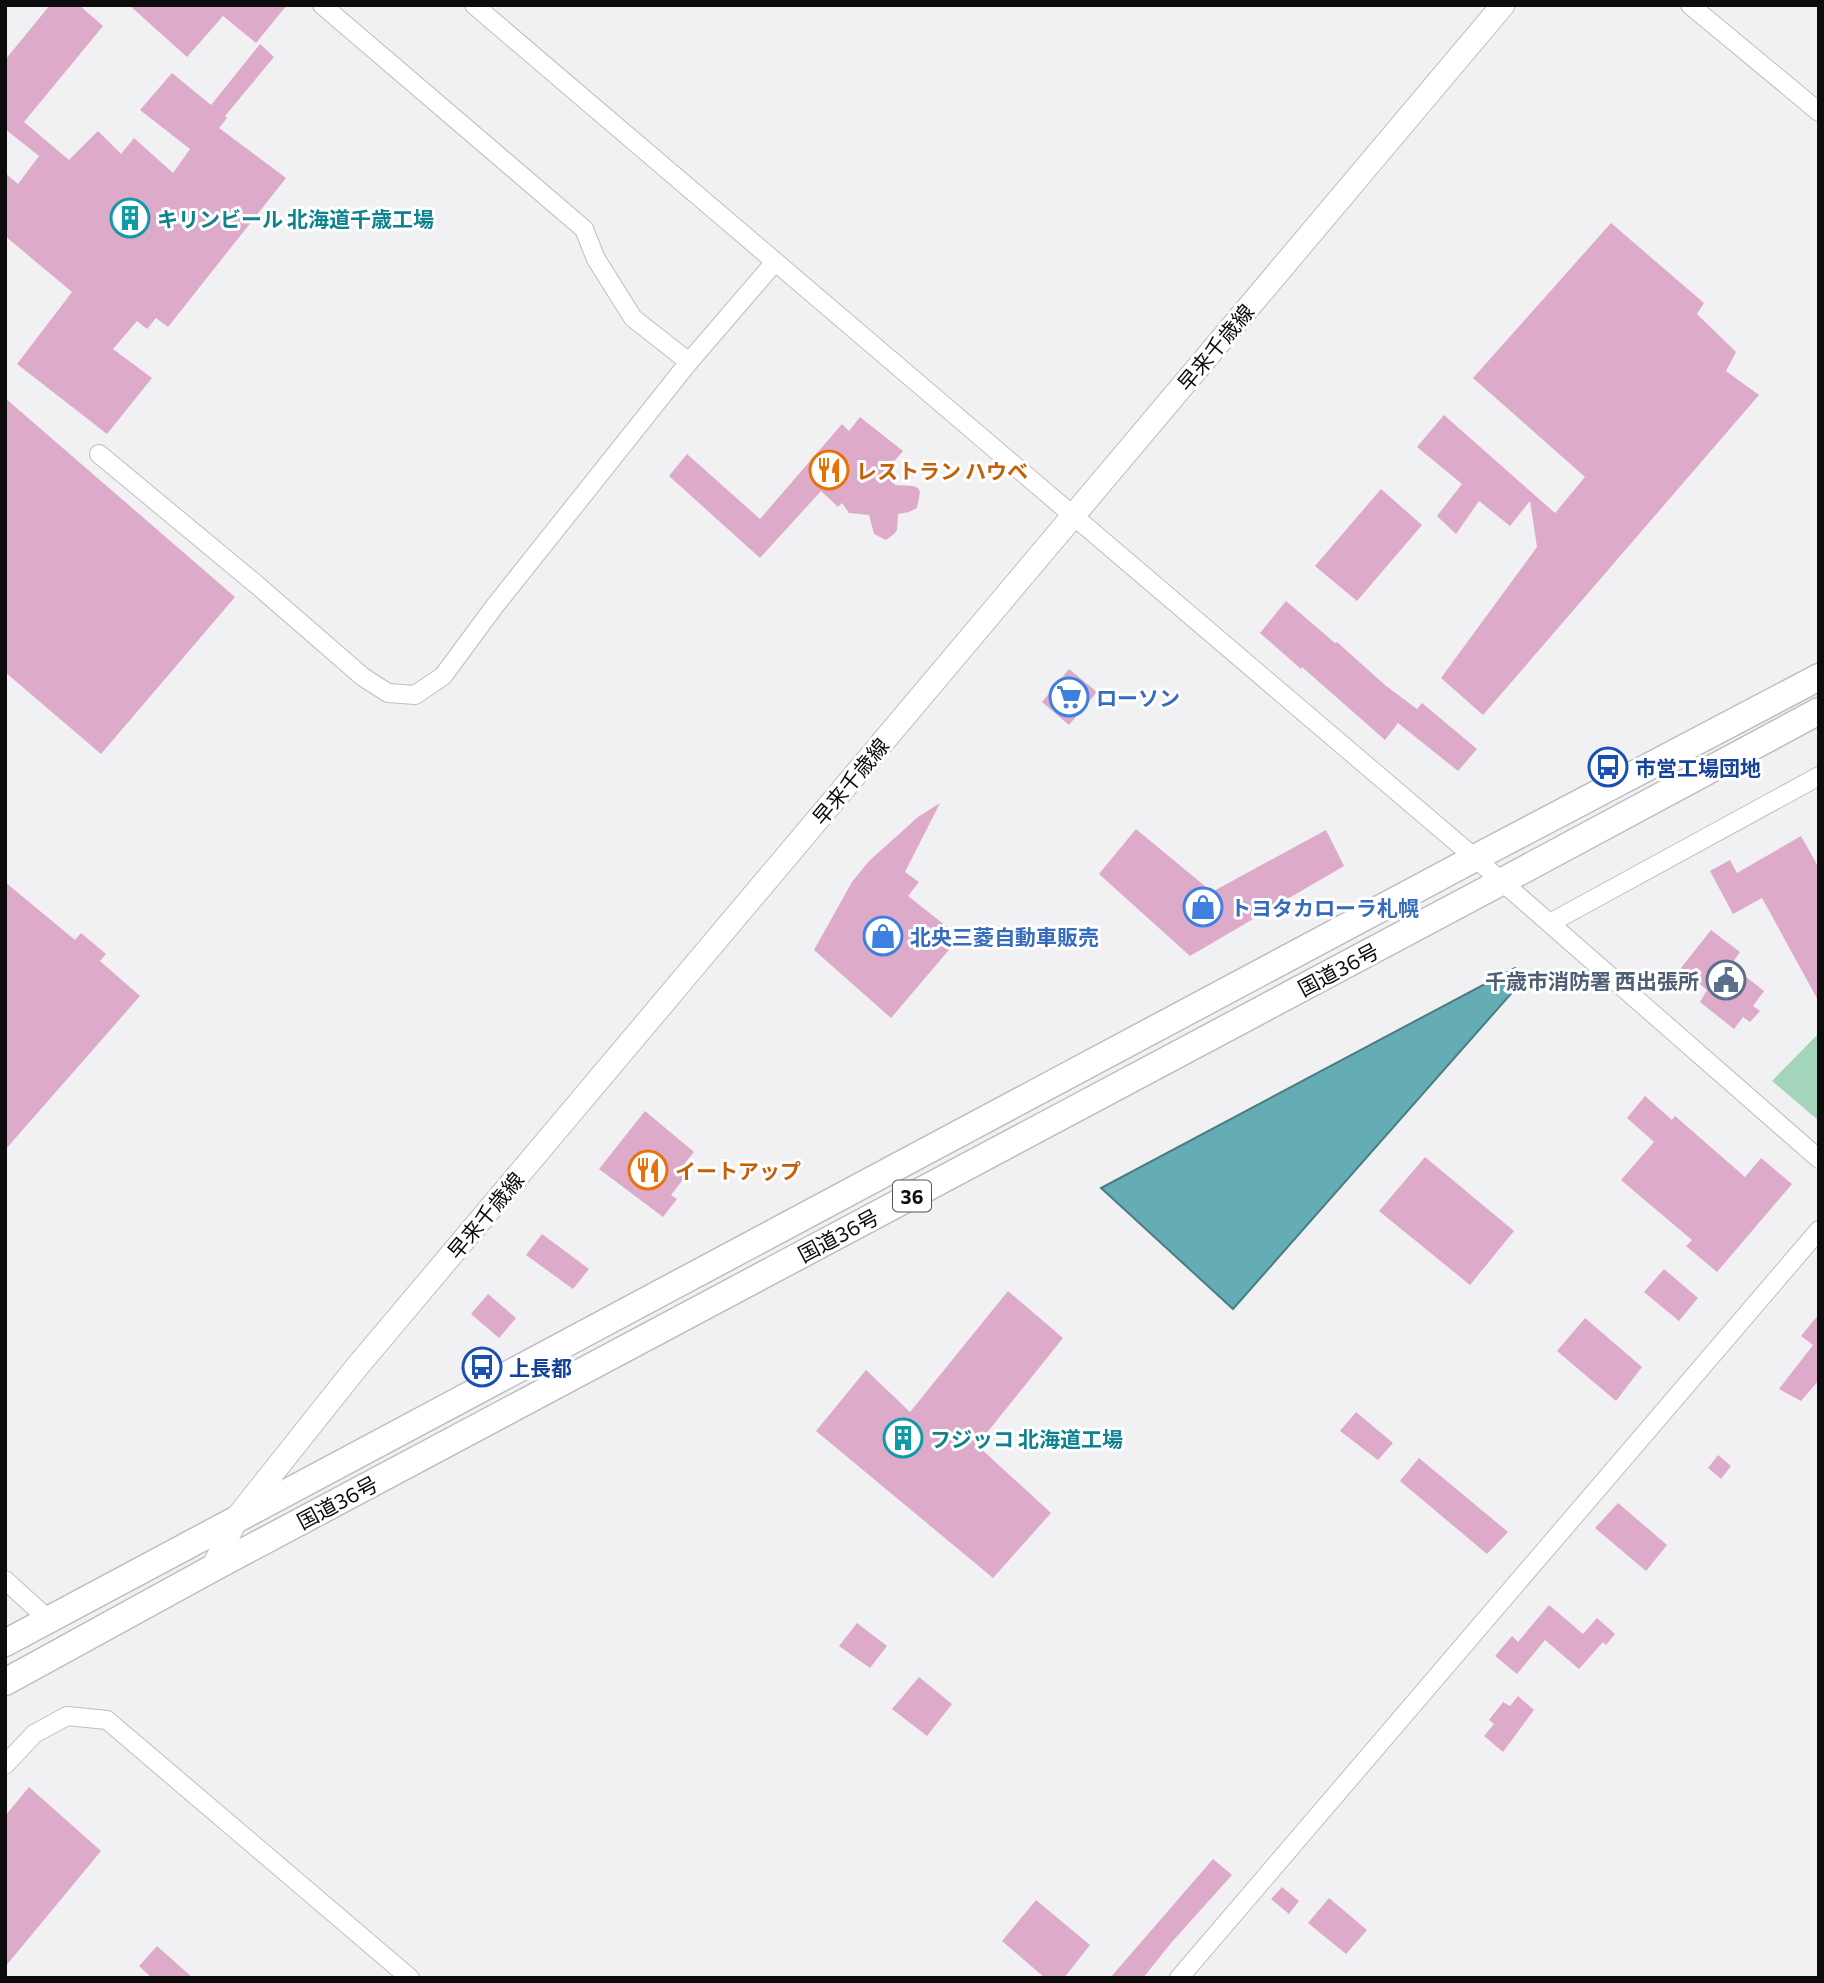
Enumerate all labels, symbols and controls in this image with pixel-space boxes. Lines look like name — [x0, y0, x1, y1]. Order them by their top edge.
building icon: キリンビール 北海道千歳工場 — [109, 197, 151, 239]
place label: キリンビール 北海道千歳工場 — [157, 206, 434, 231]
street label: 早来千歳線 — [1172, 299, 1258, 395]
restaurant icon: レストラン ハウベ — [808, 449, 850, 491]
place label: レストラン ハウベ — [856, 458, 1028, 483]
supermarket icon: ローソン — [1048, 676, 1090, 718]
place label: ローソン — [1096, 685, 1180, 710]
street label: 早来千歳線 — [807, 733, 893, 829]
bus stop icon: 市営工場団地 — [1587, 746, 1629, 788]
place label: 市営工場団地 — [1635, 755, 1761, 780]
shop icon: トヨタカローラ札幌 — [1182, 886, 1224, 928]
place label: トヨタカローラ札幌 — [1230, 895, 1419, 920]
shop icon: 北央三菱自動車販売 — [862, 915, 904, 957]
place label: 北央三菱自動車販売 — [910, 924, 1099, 949]
street label: 国道36号 — [1293, 937, 1383, 1001]
public building icon: 千歳市消防署 西出張所 — [1705, 959, 1747, 1001]
place label: 千歳市消防署 西出張所 — [1485, 968, 1699, 993]
restaurant icon: イートアップ — [627, 1149, 669, 1191]
place label: イートアップ — [675, 1158, 801, 1183]
street label: 早来千歳線 — [442, 1167, 528, 1263]
road number: 36 — [893, 1180, 931, 1212]
street label: 国道36号 — [793, 1203, 883, 1267]
bus stop icon: 上長都 — [461, 1346, 503, 1388]
place label: 上長都 — [509, 1355, 572, 1380]
building icon: フジッコ 北海道工場 — [882, 1417, 924, 1459]
place label: フジッコ 北海道工場 — [930, 1426, 1123, 1451]
street label: 国道36号 — [292, 1470, 382, 1534]

